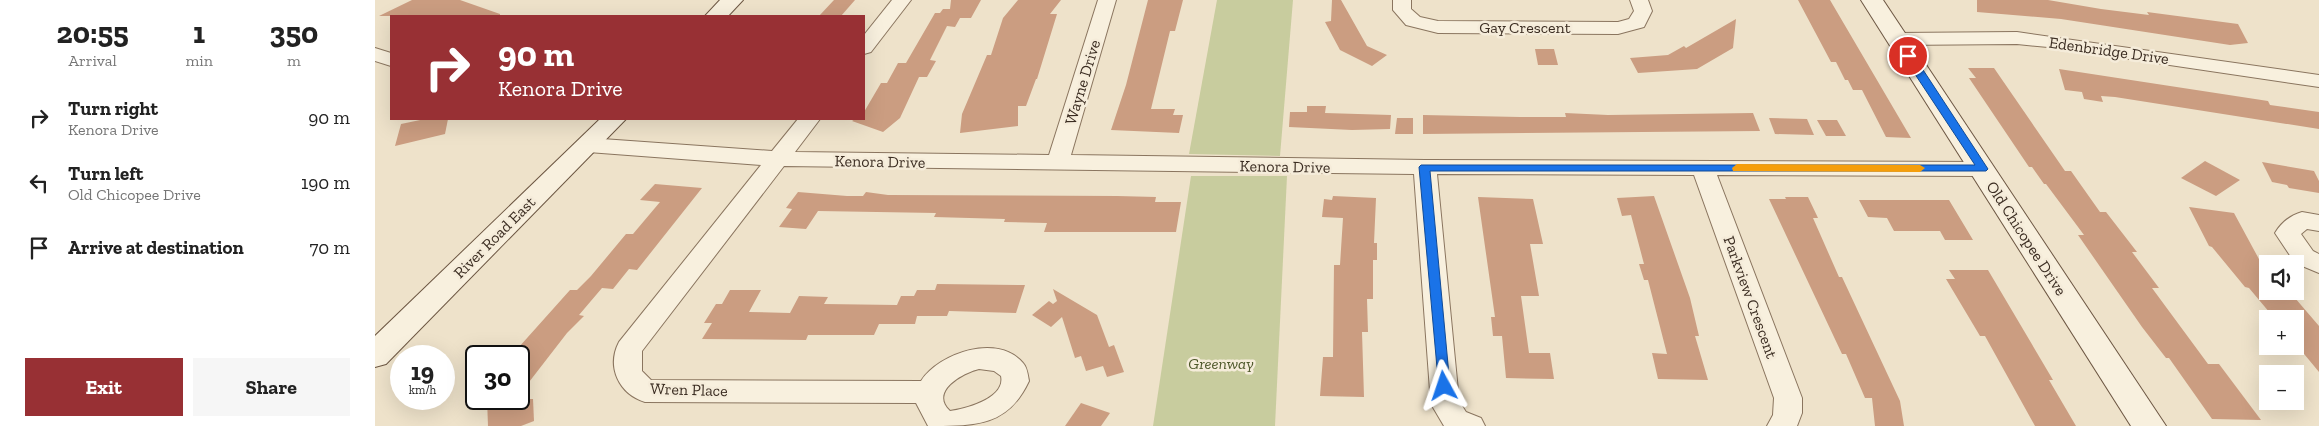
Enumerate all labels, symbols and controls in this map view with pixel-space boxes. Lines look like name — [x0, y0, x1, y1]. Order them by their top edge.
text: 20:55 — [57, 15, 129, 51]
text: 1 — [193, 15, 205, 51]
text: 350 — [269, 15, 318, 51]
street label: Gay Crescent — [1479, 18, 1571, 37]
text: 90 m — [498, 33, 574, 75]
street label: Edenbridge Drive — [2048, 33, 2170, 68]
icon: right — [415, 35, 480, 100]
pin — [1887, 35, 1929, 77]
street label: Wayne Drive — [1061, 37, 1104, 127]
icon: arrive — [1894, 42, 1922, 70]
text: Arrival — [69, 51, 117, 70]
text: min — [185, 51, 213, 70]
text: m — [287, 51, 301, 70]
text: Kenora Drive — [498, 75, 623, 102]
text: Turn right — [68, 97, 158, 120]
icon: right — [25, 104, 53, 132]
text: 90 m — [308, 106, 350, 129]
text: Kenora Drive — [68, 120, 159, 139]
street label: Kenora Drive — [835, 151, 925, 172]
street label: Kenora Drive — [1240, 156, 1330, 177]
text: Turn left — [68, 162, 143, 185]
icon: left — [25, 169, 53, 197]
text: 190 m — [301, 171, 350, 194]
street label: Old Chicopee Drive — [1982, 177, 2071, 299]
text: Old Chicopee Drive — [68, 185, 201, 204]
street label: River Road East — [450, 192, 539, 282]
street label: Parkview Crescent — [1720, 233, 1782, 361]
icon: arrive — [25, 234, 53, 262]
text: Arrive at destination — [68, 236, 244, 259]
text: 70 m — [309, 236, 350, 259]
map controls — [2259, 255, 2304, 410]
button: sound — [2259, 255, 2304, 300]
button: + — [2259, 310, 2304, 355]
speed limit sign: 30 — [465, 345, 530, 410]
park label: Greenway — [1188, 354, 1254, 373]
text: 19 — [411, 356, 434, 386]
button: Exit — [25, 358, 183, 416]
button: Share — [193, 358, 350, 416]
position arrow — [1417, 359, 1469, 411]
button: − — [2259, 365, 2304, 410]
street label: Wren Place — [650, 379, 728, 400]
text: km/h — [409, 383, 436, 397]

